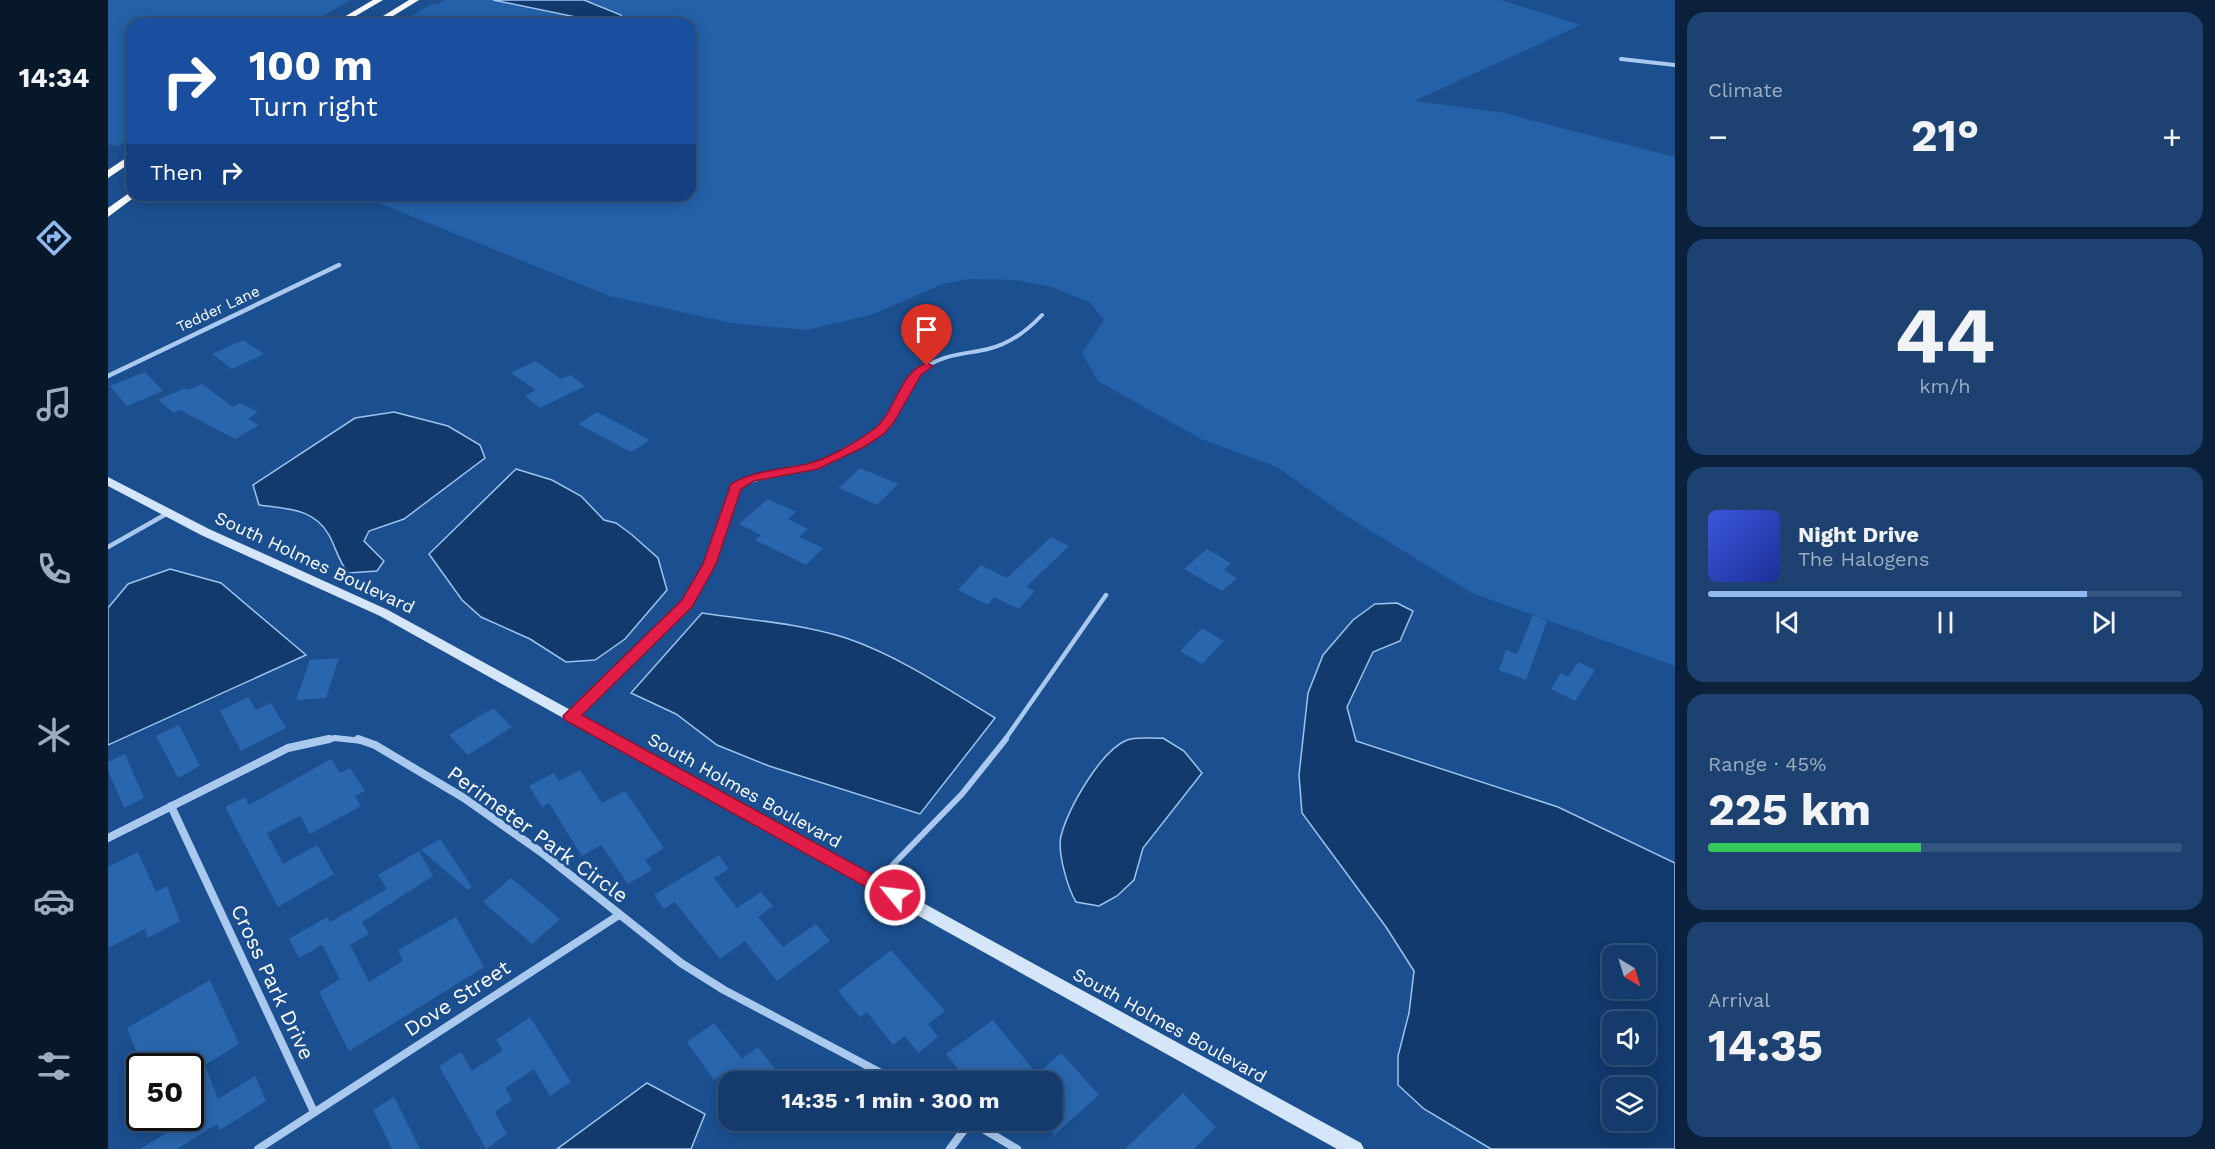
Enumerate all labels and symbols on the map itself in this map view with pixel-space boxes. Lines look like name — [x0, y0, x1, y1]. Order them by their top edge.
street label: Tedder Lane — [173, 282, 263, 336]
pin — [901, 304, 952, 366]
street label: South Holmes Boulevard — [212, 506, 418, 618]
street label: South Holmes Boulevard — [645, 728, 845, 852]
street label: Perimeter Park Circle — [443, 760, 633, 908]
position arrow — [863, 863, 927, 927]
street label: Cross Park Drive — [226, 900, 320, 1064]
north arrow — [1602, 945, 1656, 999]
street label: Dove Street — [399, 954, 515, 1041]
street label: South Holmes Boulevard — [1070, 963, 1270, 1087]
speed limit sign: 50 — [126, 1053, 204, 1131]

